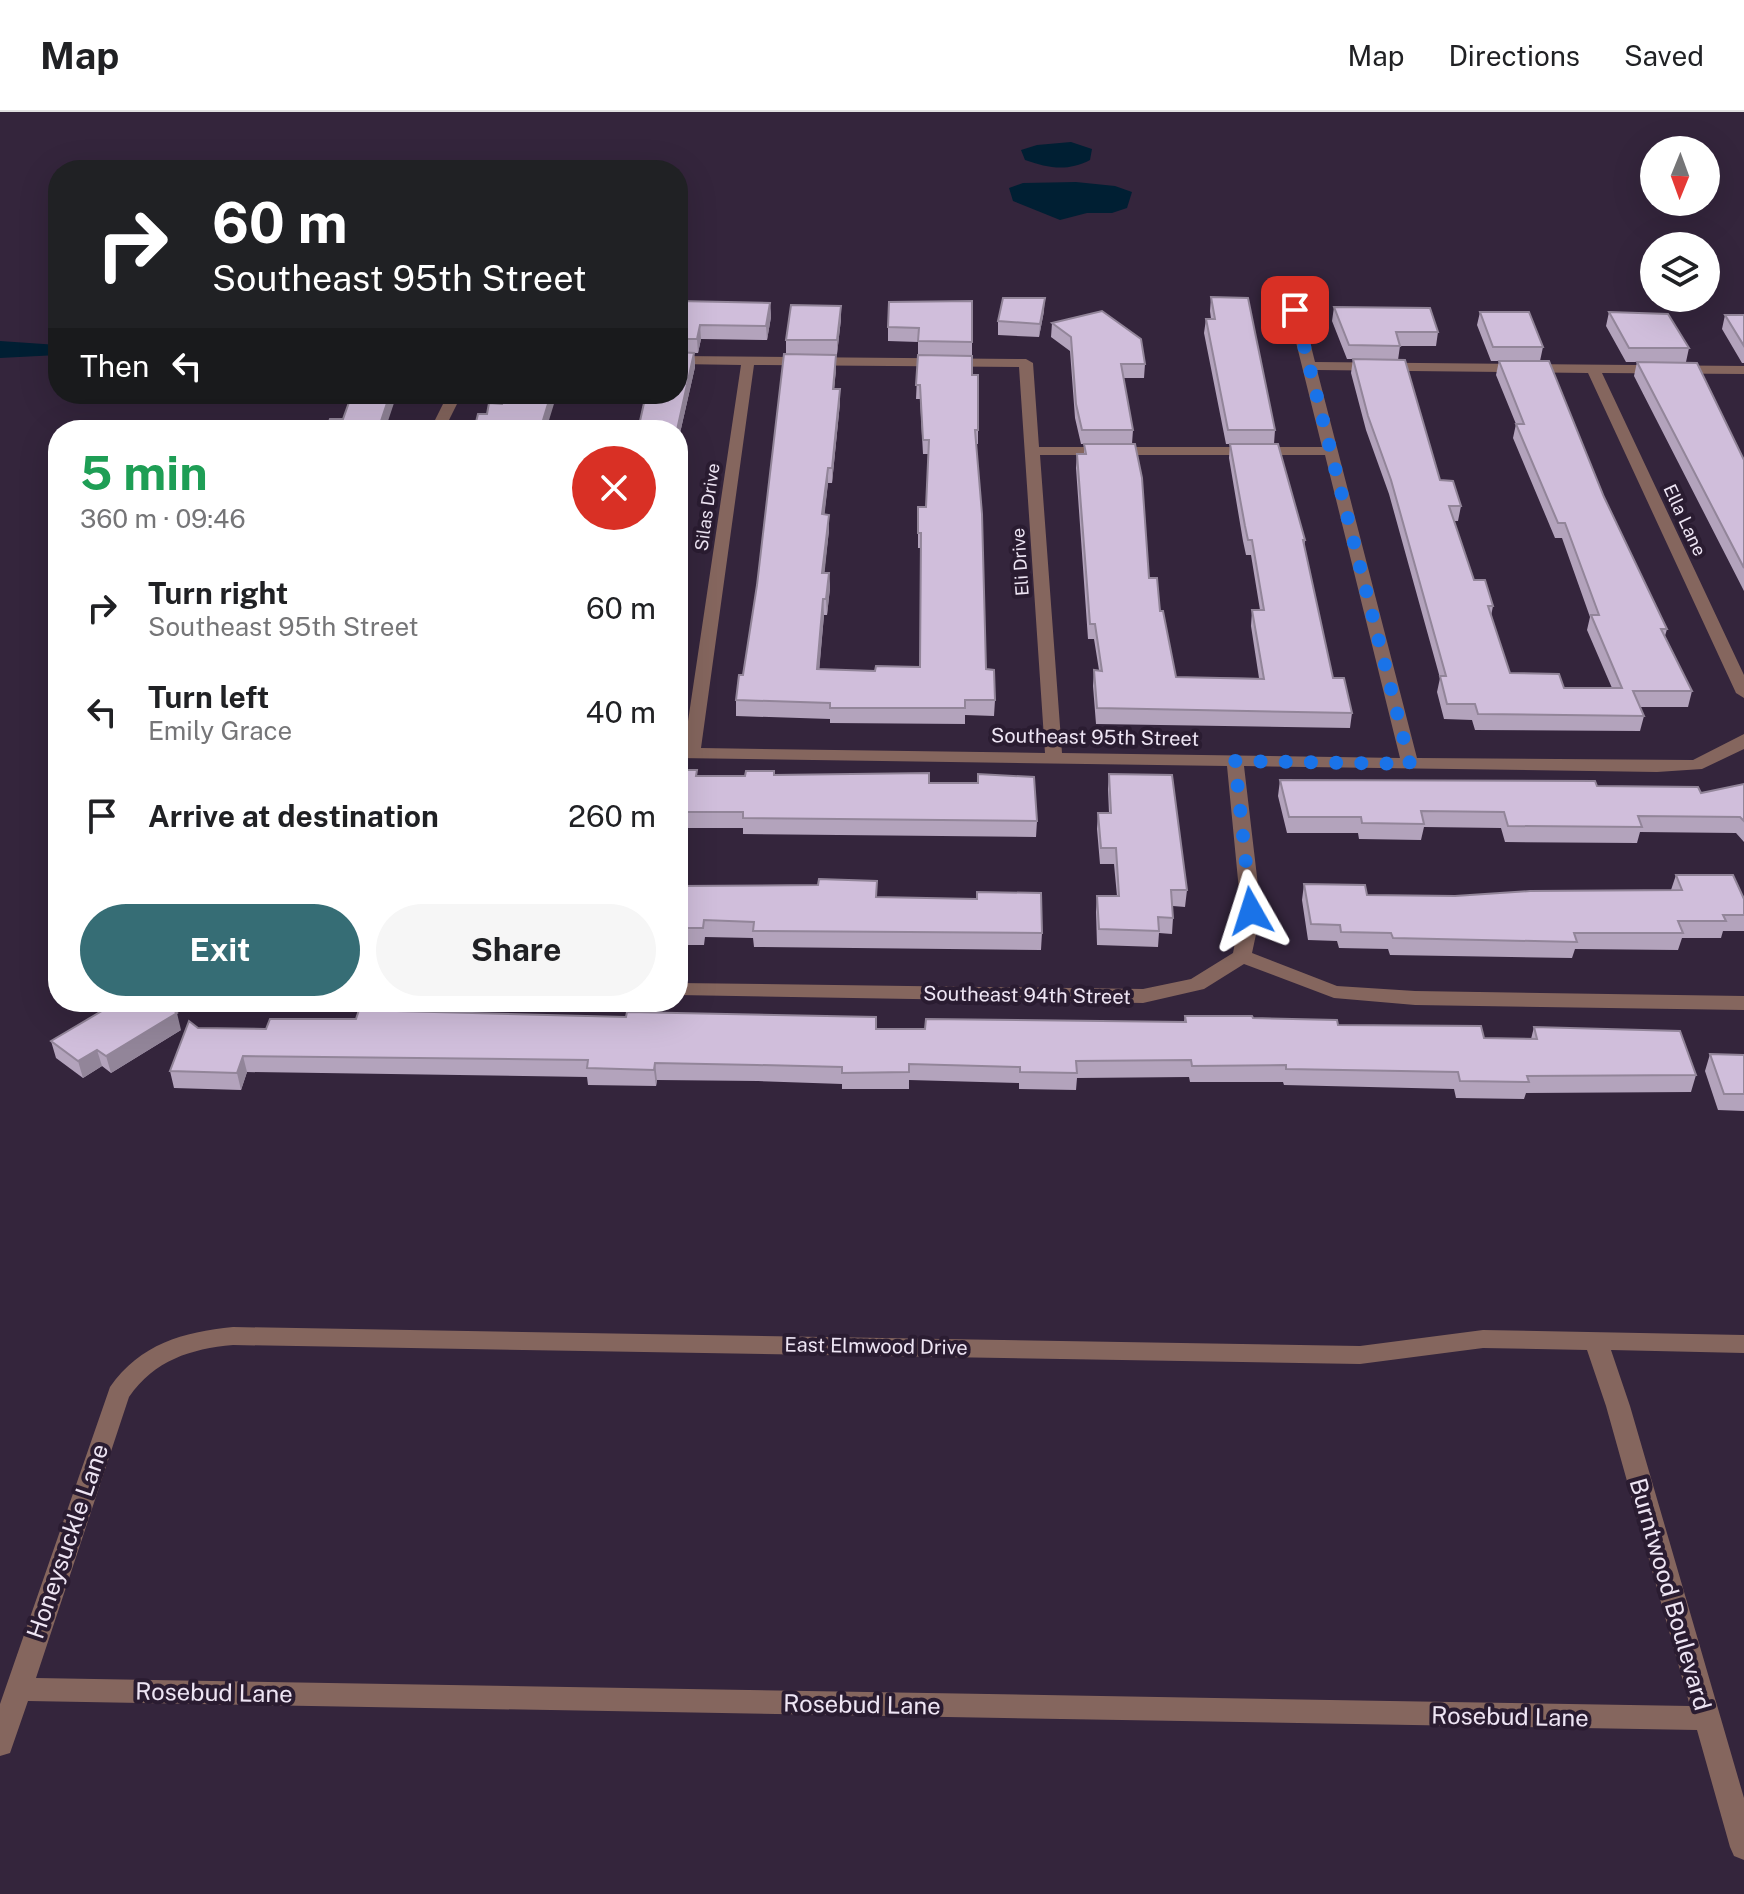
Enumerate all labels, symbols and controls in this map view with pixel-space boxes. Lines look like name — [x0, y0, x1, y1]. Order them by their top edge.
text: Map — [40, 33, 119, 78]
text: Map — [1348, 39, 1404, 72]
text: Directions — [1448, 39, 1580, 72]
text: Saved — [1624, 39, 1704, 72]
north arrow — [1640, 136, 1720, 216]
map controls — [1640, 136, 1720, 312]
text: 60 m — [212, 190, 348, 256]
icon: right — [80, 192, 184, 296]
button: layers — [1640, 232, 1720, 312]
text: Southeast 95th Street — [212, 257, 587, 299]
pin — [1261, 276, 1329, 344]
icon: arrive — [1273, 288, 1317, 332]
icon: left — [165, 344, 209, 388]
text: Then — [80, 348, 149, 384]
text: 5 min — [80, 444, 208, 501]
button: close — [572, 446, 656, 530]
street label: Silas Drive — [690, 462, 724, 552]
street label: Ella Lane — [1659, 481, 1711, 559]
text: 360 m · 09:46 — [80, 503, 246, 534]
street label: Eli Drive — [1007, 527, 1033, 597]
text: Turn right — [148, 575, 288, 611]
icon: right — [80, 586, 124, 630]
text: 60 m — [586, 590, 656, 626]
text: Southeast 95th Street — [148, 611, 419, 642]
text: Turn left — [148, 679, 269, 715]
icon: left — [80, 690, 124, 734]
text: 40 m — [586, 694, 656, 730]
text: Emily Grace — [148, 715, 292, 746]
street label: Southeast 95th Street — [991, 723, 1199, 751]
icon: arrive — [80, 794, 124, 838]
text: Arrive at destination — [148, 798, 439, 834]
text: 260 m — [568, 798, 656, 834]
position arrow — [1209, 869, 1293, 953]
button: Exit — [80, 904, 360, 996]
button: Share — [376, 904, 656, 996]
street label: Southeast 94th Street — [923, 981, 1131, 1009]
street label: East Elmwood Drive — [784, 1332, 968, 1360]
street label: Honeysuckle Lane — [21, 1440, 113, 1642]
street label: Burntwood Boulevard — [1624, 1475, 1718, 1713]
street label: Rosebud Lane — [135, 1677, 293, 1707]
street label: Rosebud Lane — [783, 1689, 941, 1719]
street label: Rosebud Lane — [1431, 1701, 1589, 1731]

